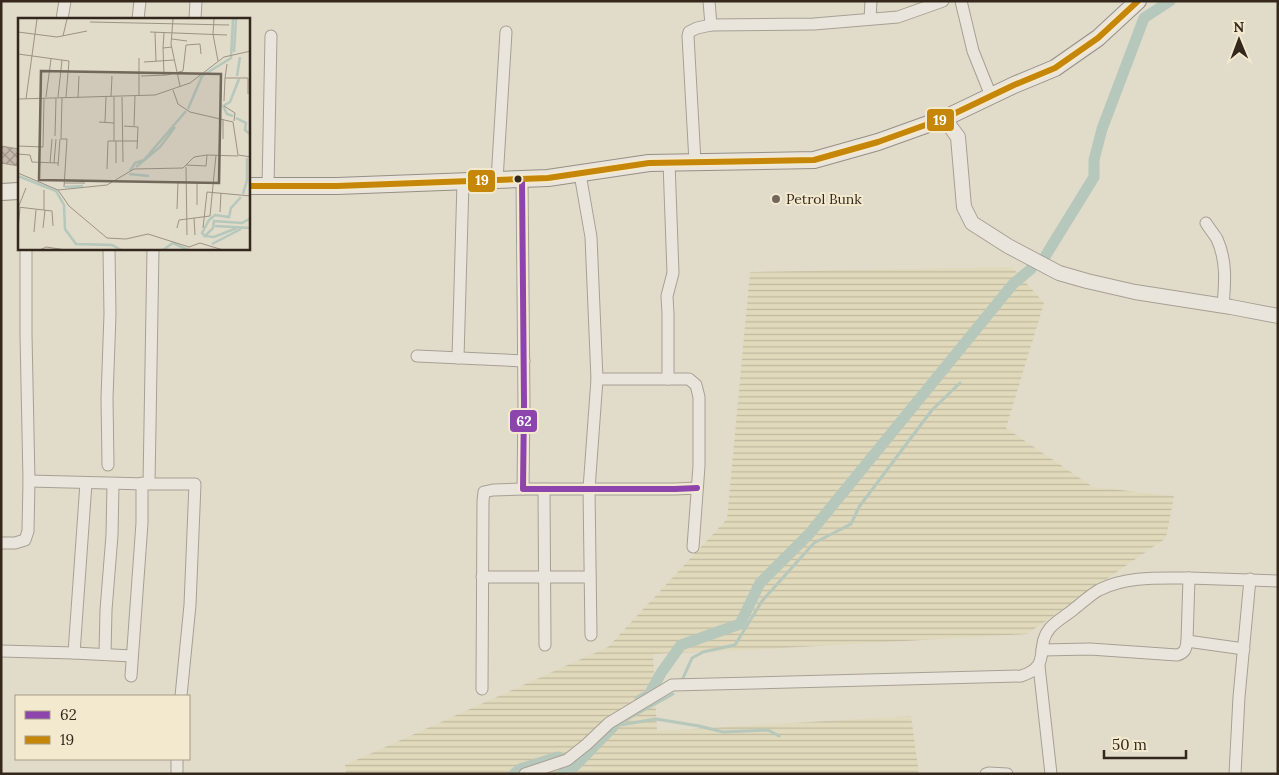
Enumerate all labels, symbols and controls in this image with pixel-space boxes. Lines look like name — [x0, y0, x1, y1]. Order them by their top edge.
north arrow — [1214, 15, 1264, 65]
inset map — [18, 18, 250, 250]
text: N — [1233, 18, 1245, 36]
line badge: 19 — [926, 108, 955, 132]
text: 19 — [933, 111, 947, 129]
line badge: 19 — [467, 169, 496, 193]
text: 19 — [475, 171, 489, 189]
unlabelled marker — [513, 174, 523, 184]
place label: Petrol Bunk — [786, 190, 862, 208]
marker: Petrol Bunk — [770, 193, 782, 205]
line badge: 62 — [509, 409, 538, 433]
text: 62 — [516, 412, 532, 430]
legend — [15, 695, 190, 760]
text: 62 — [60, 705, 77, 724]
scale bar — [1104, 728, 1186, 760]
text: 19 — [60, 730, 74, 749]
text: 50 m — [1112, 735, 1147, 754]

